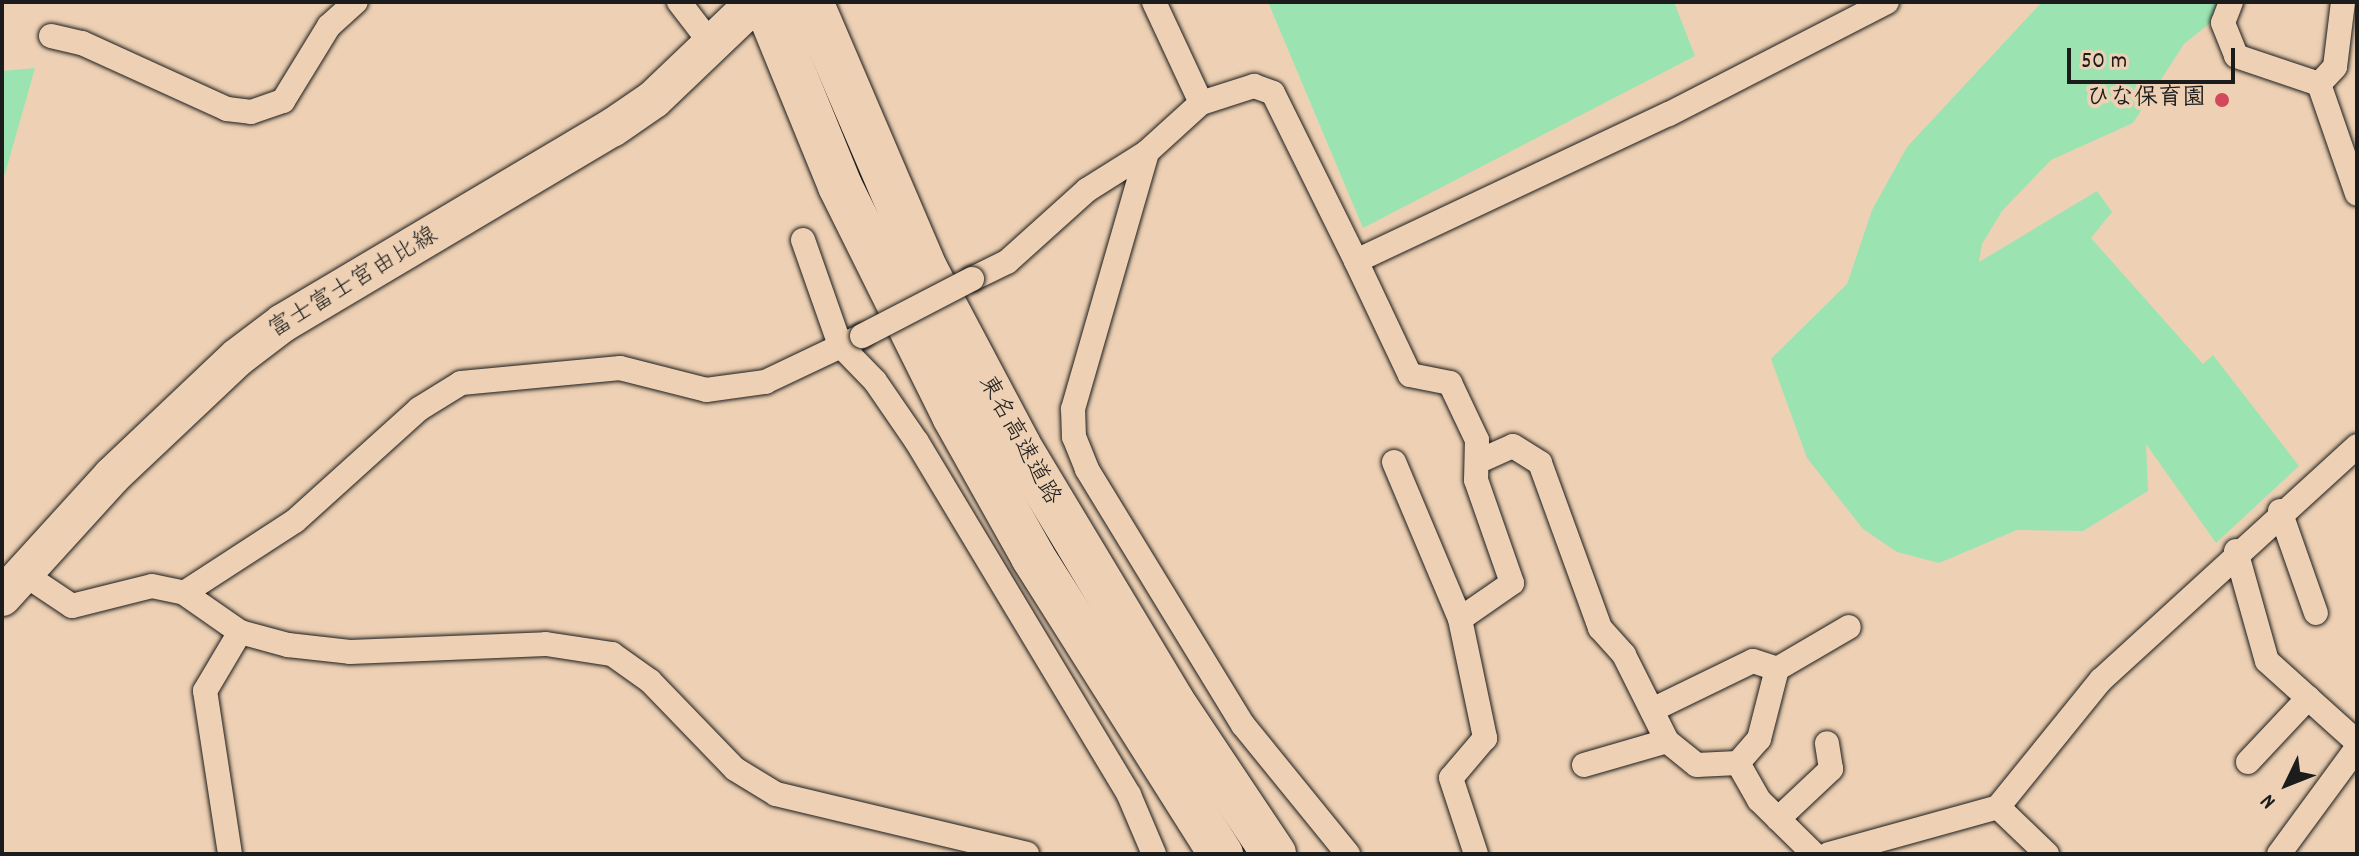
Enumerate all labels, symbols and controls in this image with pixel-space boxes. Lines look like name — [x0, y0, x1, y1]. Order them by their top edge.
scale bar — [2071, 32, 2239, 82]
text: 50 m — [2081, 45, 2127, 79]
place label: ひな保育園 — [2086, 86, 2206, 114]
marker: ひな保育園 — [2213, 91, 2231, 109]
street label: 富士富士宮由比線 — [264, 222, 444, 346]
street label: 東名高速道路 — [970, 371, 1066, 511]
north arrow — [2247, 744, 2327, 824]
text: N — [2254, 786, 2284, 815]

